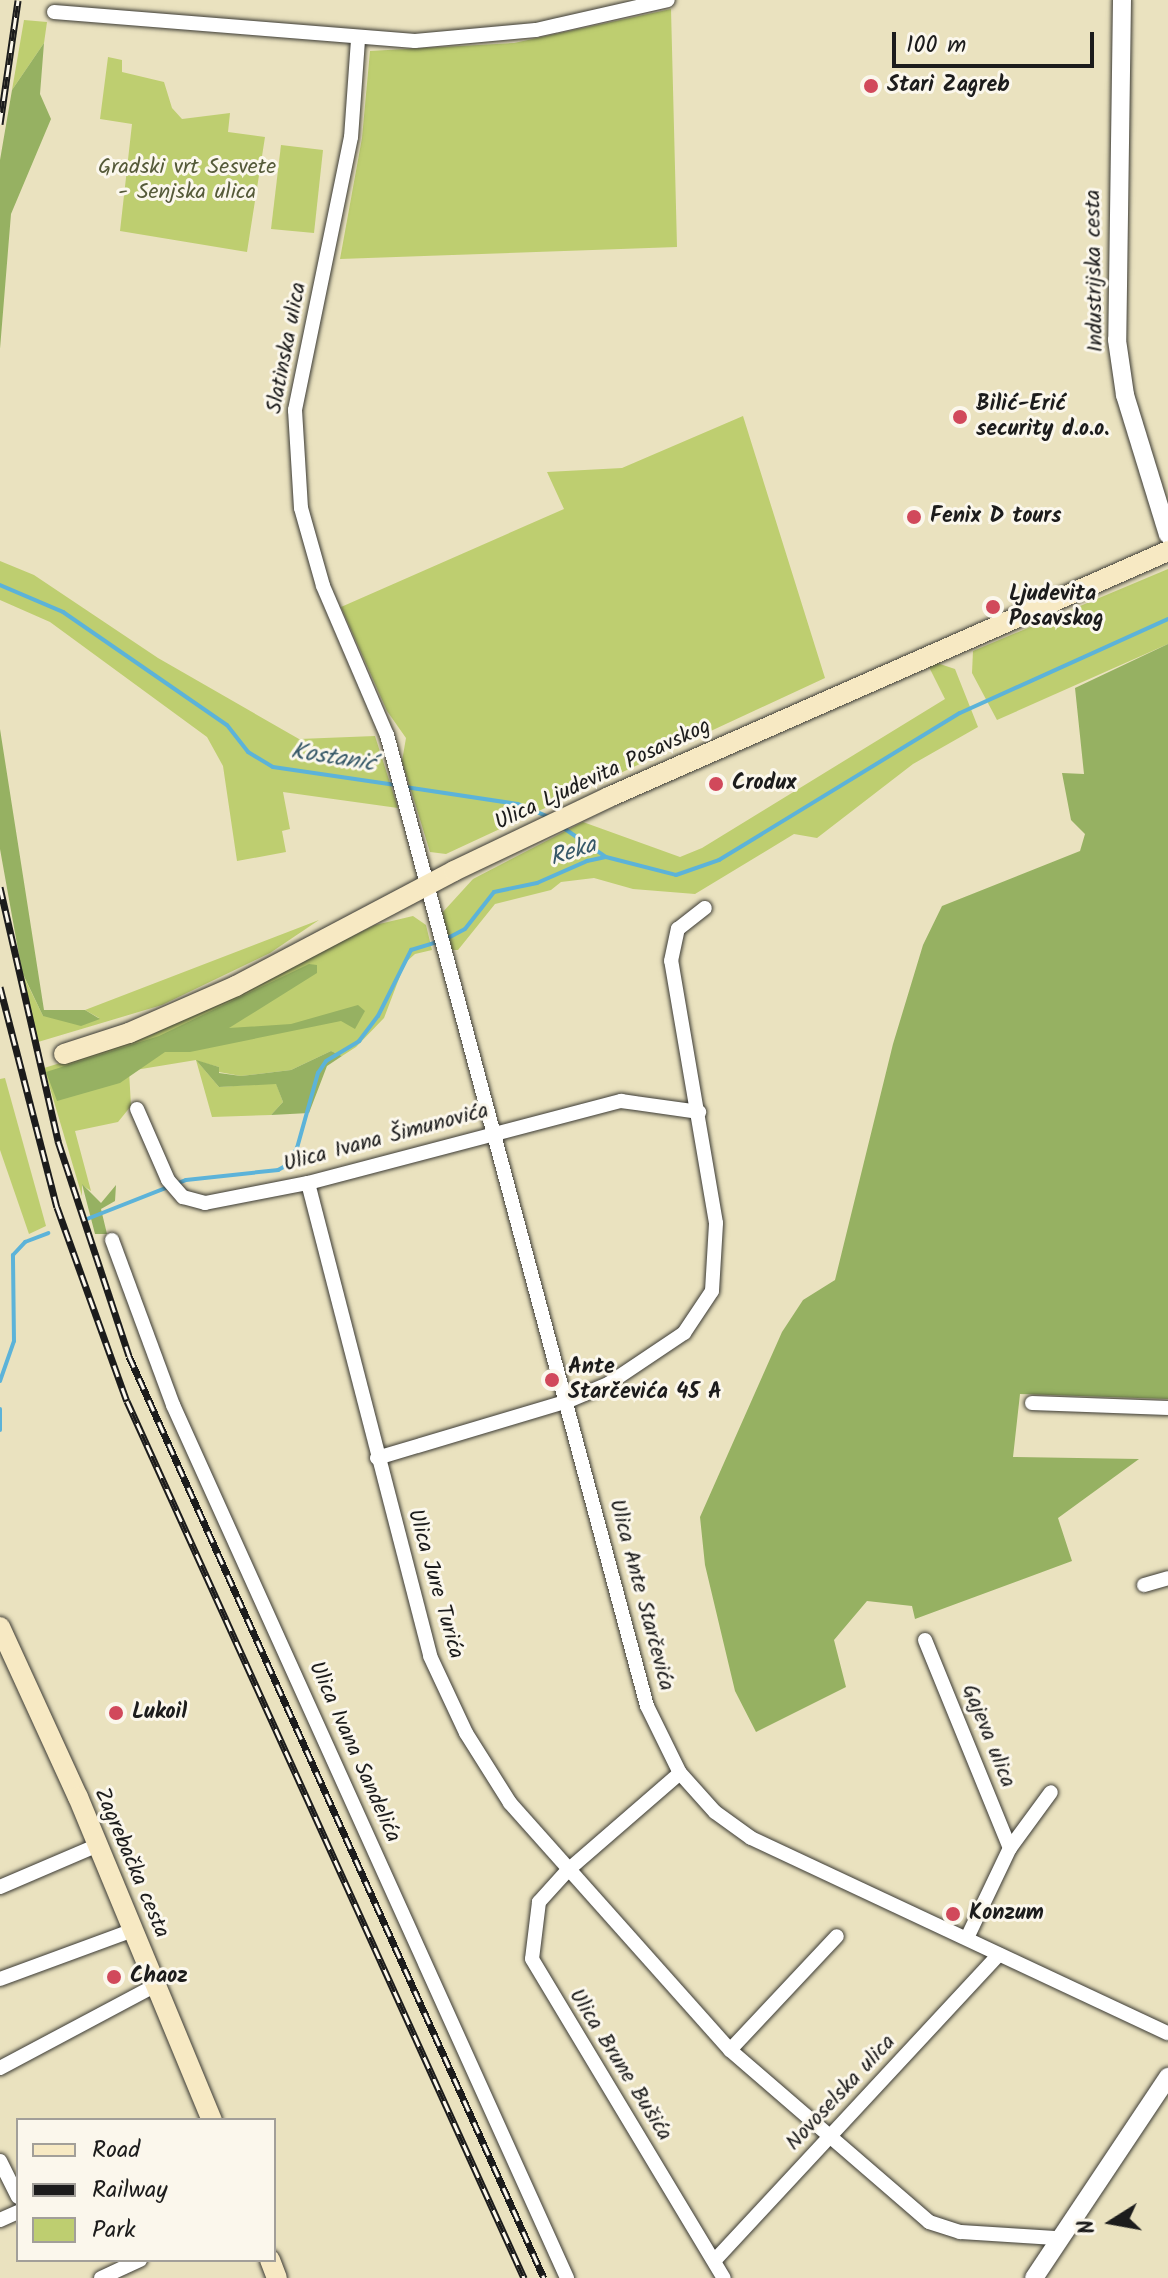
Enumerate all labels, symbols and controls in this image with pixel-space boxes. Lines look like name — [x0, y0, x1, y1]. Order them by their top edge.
scale bar — [896, 16, 1098, 66]
text: 100 m — [906, 26, 966, 65]
place label: Stari Zagreb — [887, 73, 1010, 99]
marker: Stari Zagreb — [862, 77, 880, 95]
park label: Gradski vrt Sesvete - Senjska ulica — [98, 154, 276, 206]
street label: Industrijska cesta — [1080, 189, 1110, 353]
street label: Slatinska ulica — [261, 280, 313, 416]
place label: Bilić-Erić security d.o.o. — [976, 391, 1110, 442]
marker: Bilić-Erić security d.o.o. — [951, 408, 969, 426]
place label: Fenix D tours — [930, 504, 1061, 530]
marker: Fenix D tours — [905, 508, 923, 526]
place label: Ljudevita Posavskog — [1009, 581, 1104, 632]
marker: Ljudevita Posavskog — [984, 598, 1002, 616]
street label: Ulica Ljudevita Posavskog — [491, 713, 715, 837]
water label: Kostanić — [289, 737, 377, 779]
place label: Crodux — [732, 771, 797, 797]
marker: Crodux — [707, 775, 725, 793]
water label: Reka — [546, 831, 600, 873]
street label: Ulica Ivana Šimunovića — [281, 1098, 491, 1178]
place label: Ante Starčevića 45 A — [568, 1354, 722, 1406]
marker: Ante Starčevića 45 A — [543, 1371, 561, 1389]
street label: Ulica Ante Starčevića — [603, 1496, 679, 1694]
street label: Ulica Jure Turića — [401, 1506, 469, 1662]
street label: Ulica Ivana Sandelića — [302, 1657, 406, 1847]
street label: Gajeva ulica — [955, 1681, 1021, 1791]
place label: Lukoil — [132, 1700, 187, 1726]
marker: Lukoil — [107, 1704, 125, 1722]
street label: Zagrebačka cesta — [87, 1784, 175, 1942]
place label: Konzum — [969, 1901, 1044, 1927]
marker: Konzum — [944, 1905, 962, 1923]
place label: Chaoz — [130, 1964, 188, 1990]
marker: Chaoz — [105, 1968, 123, 1986]
street label: Ulica Brune Bušića — [563, 1984, 677, 2146]
street label: Novoselska ulica — [781, 2030, 901, 2156]
legend — [16, 2118, 276, 2262]
text: Road — [92, 2131, 140, 2170]
text: Railway — [92, 2171, 168, 2210]
north arrow — [1072, 2182, 1152, 2262]
text: Park — [92, 2211, 136, 2250]
text: N — [1069, 2217, 1106, 2237]

